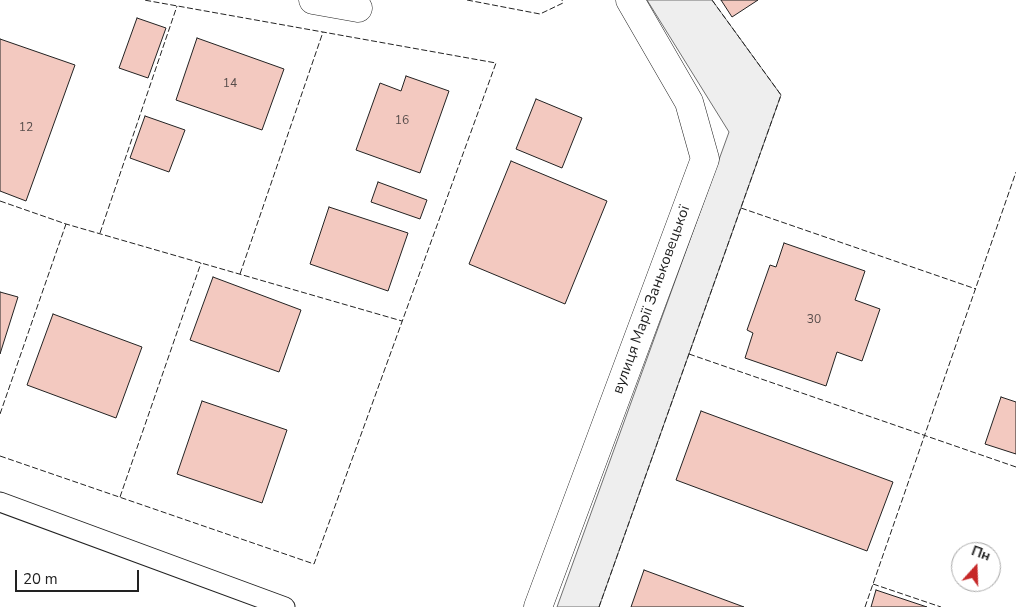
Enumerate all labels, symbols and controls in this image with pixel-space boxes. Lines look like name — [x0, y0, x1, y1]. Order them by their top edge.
house number: 14 — [223, 77, 237, 91]
house number: 16 — [395, 114, 409, 128]
house number: 12 — [19, 121, 33, 135]
street label: вулиця Марії Заньковецької — [609, 203, 695, 397]
house number: 30 — [807, 313, 821, 327]
text: Пн — [969, 541, 993, 566]
north arrow — [951, 542, 1001, 592]
scale bar — [18, 560, 141, 592]
text: 20 m — [23, 569, 58, 589]

